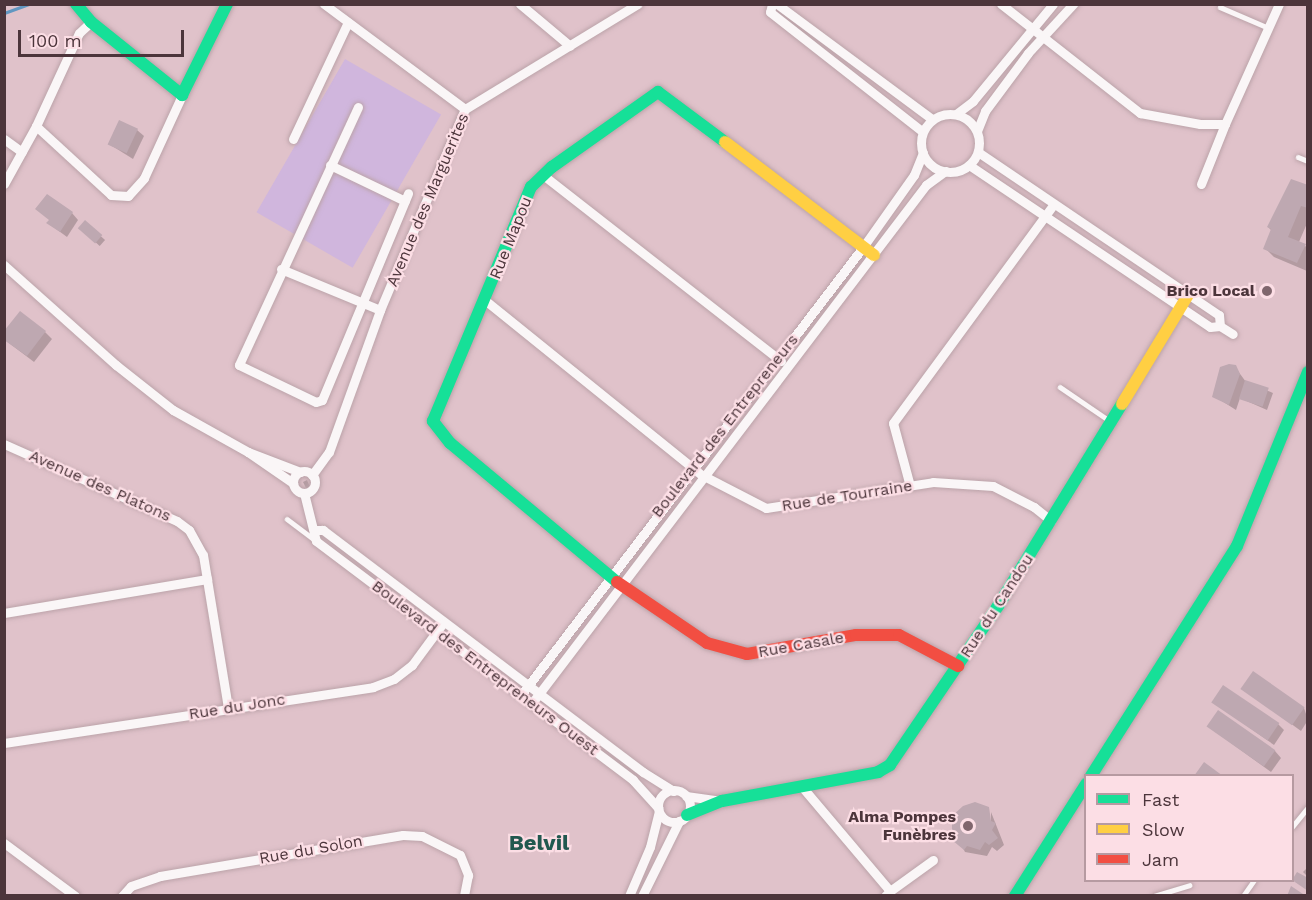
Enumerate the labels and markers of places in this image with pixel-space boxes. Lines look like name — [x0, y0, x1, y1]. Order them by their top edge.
place label: Brico Local — [1167, 281, 1255, 301]
marker: Brico Local — [1260, 284, 1274, 298]
place label: Alma Pompes Funèbres — [848, 807, 956, 845]
marker: Alma Pompes Funèbres — [961, 819, 975, 833]

